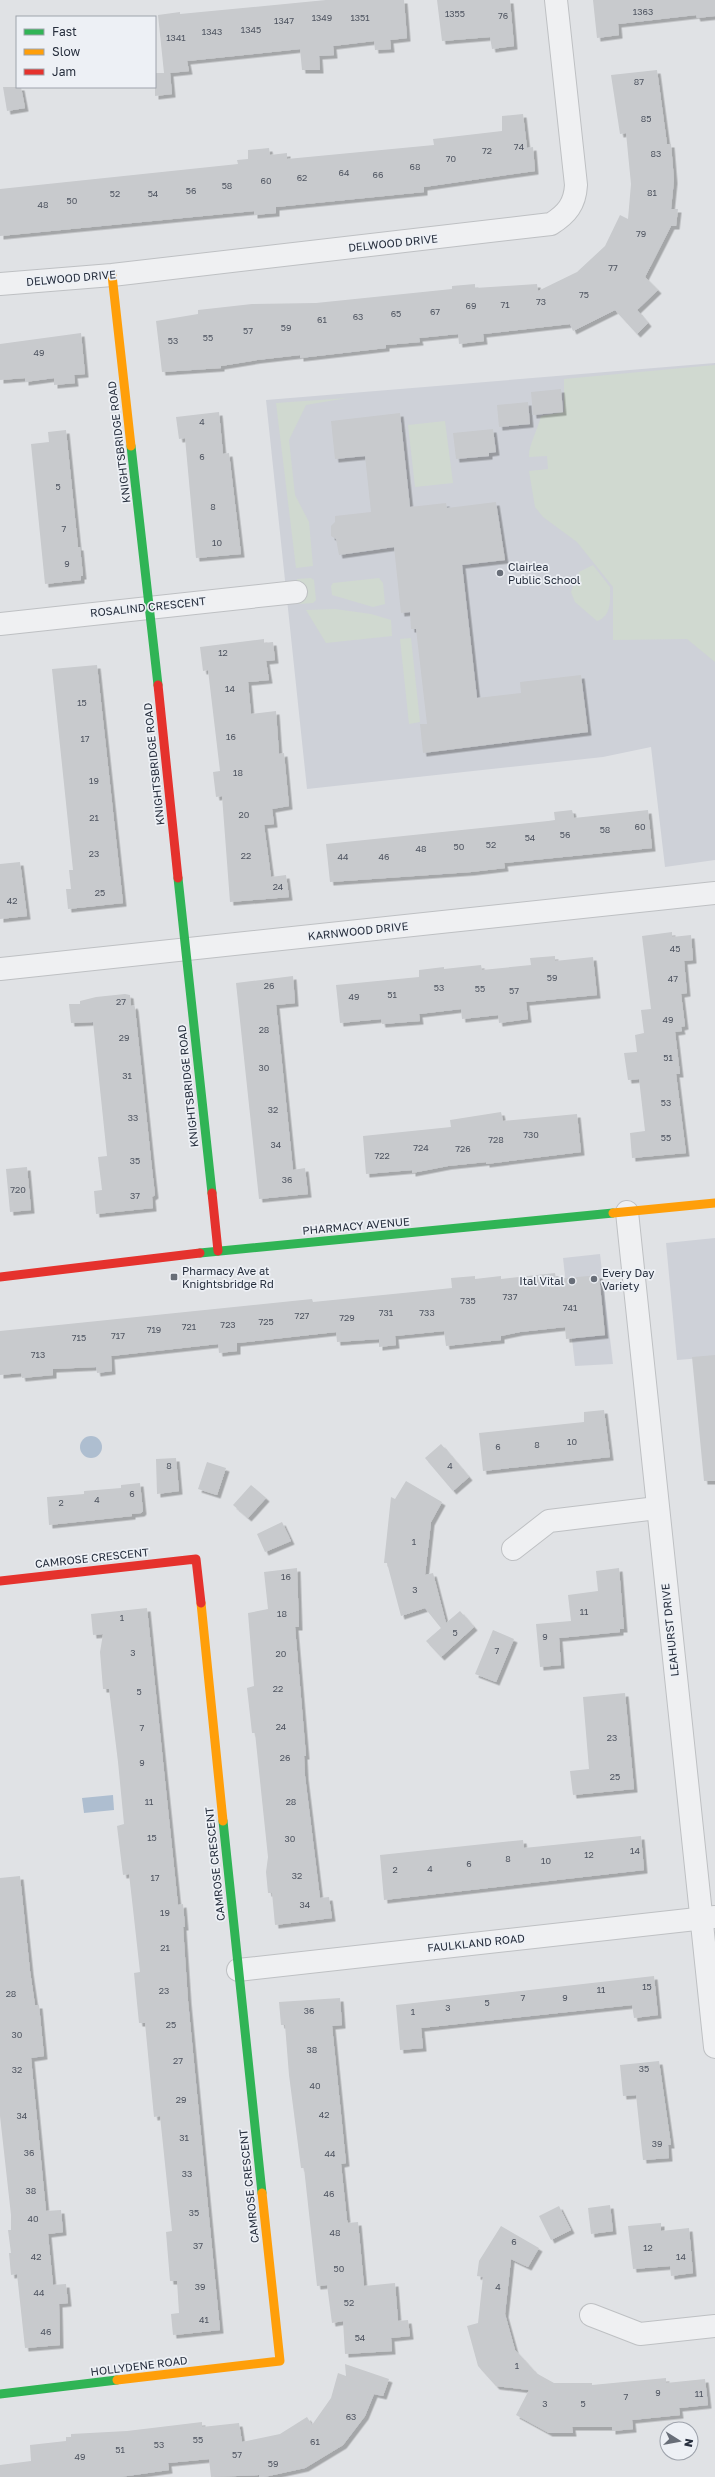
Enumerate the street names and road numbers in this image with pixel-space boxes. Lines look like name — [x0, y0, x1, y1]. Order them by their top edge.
street label: DELWOOD DRIVE — [348, 231, 439, 254]
street label: DELWOOD DRIVE — [26, 267, 117, 288]
street label: KNIGHTSBRIDGE ROAD — [105, 380, 132, 504]
street label: ROSALIND CRESCENT — [89, 594, 207, 619]
street label: KNIGHTSBRIDGE ROAD — [141, 702, 166, 826]
street label: KARNWOOD DRIVE — [307, 919, 409, 942]
street label: KNIGHTSBRIDGE ROAD — [175, 1024, 200, 1148]
street label: PHARMACY AVENUE — [302, 1214, 410, 1237]
street label: CAMROSE CRESCENT — [34, 1545, 150, 1570]
street label: LEAHURST DRIVE — [658, 1583, 681, 1677]
street label: CAMROSE CRESCENT — [202, 1806, 227, 1922]
street label: FAULKLAND ROAD — [426, 1931, 526, 1954]
street label: CAMROSE CRESCENT — [236, 2128, 261, 2244]
street label: HOLLYDENE ROAD — [90, 2353, 188, 2378]

